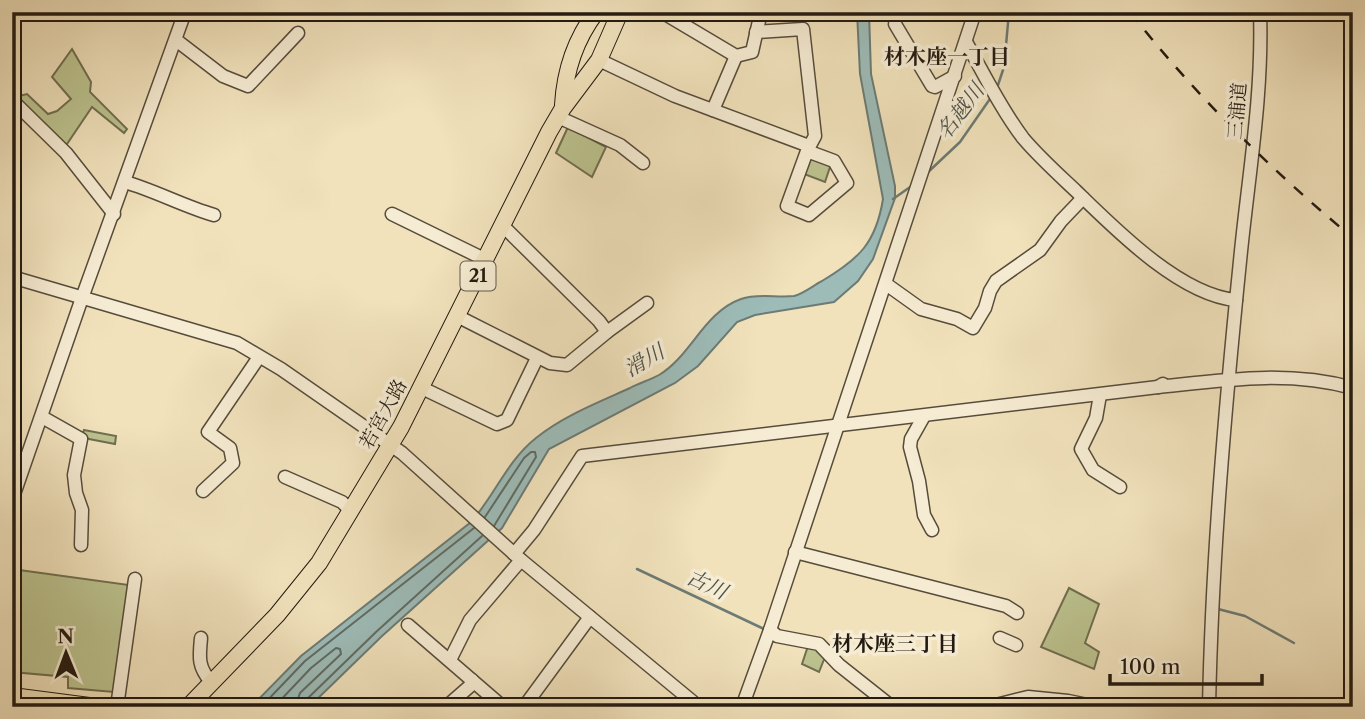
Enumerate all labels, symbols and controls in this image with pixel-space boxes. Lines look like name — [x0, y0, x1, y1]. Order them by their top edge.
district label: 材木座一丁目 — [884, 44, 1010, 69]
water label: 名越川 — [931, 77, 990, 144]
street label: 三浦道 — [1223, 82, 1251, 140]
road number: 21 — [461, 262, 496, 290]
water label: 滑川 — [620, 338, 670, 381]
street label: 若宮大路 — [355, 375, 411, 453]
water label: 古川 — [683, 564, 733, 605]
north arrow — [32, 618, 102, 688]
text: N — [57, 625, 74, 648]
district label: 材木座三丁目 — [832, 631, 958, 656]
scale bar — [1110, 642, 1262, 686]
text: 100 m — [1120, 654, 1181, 679]

